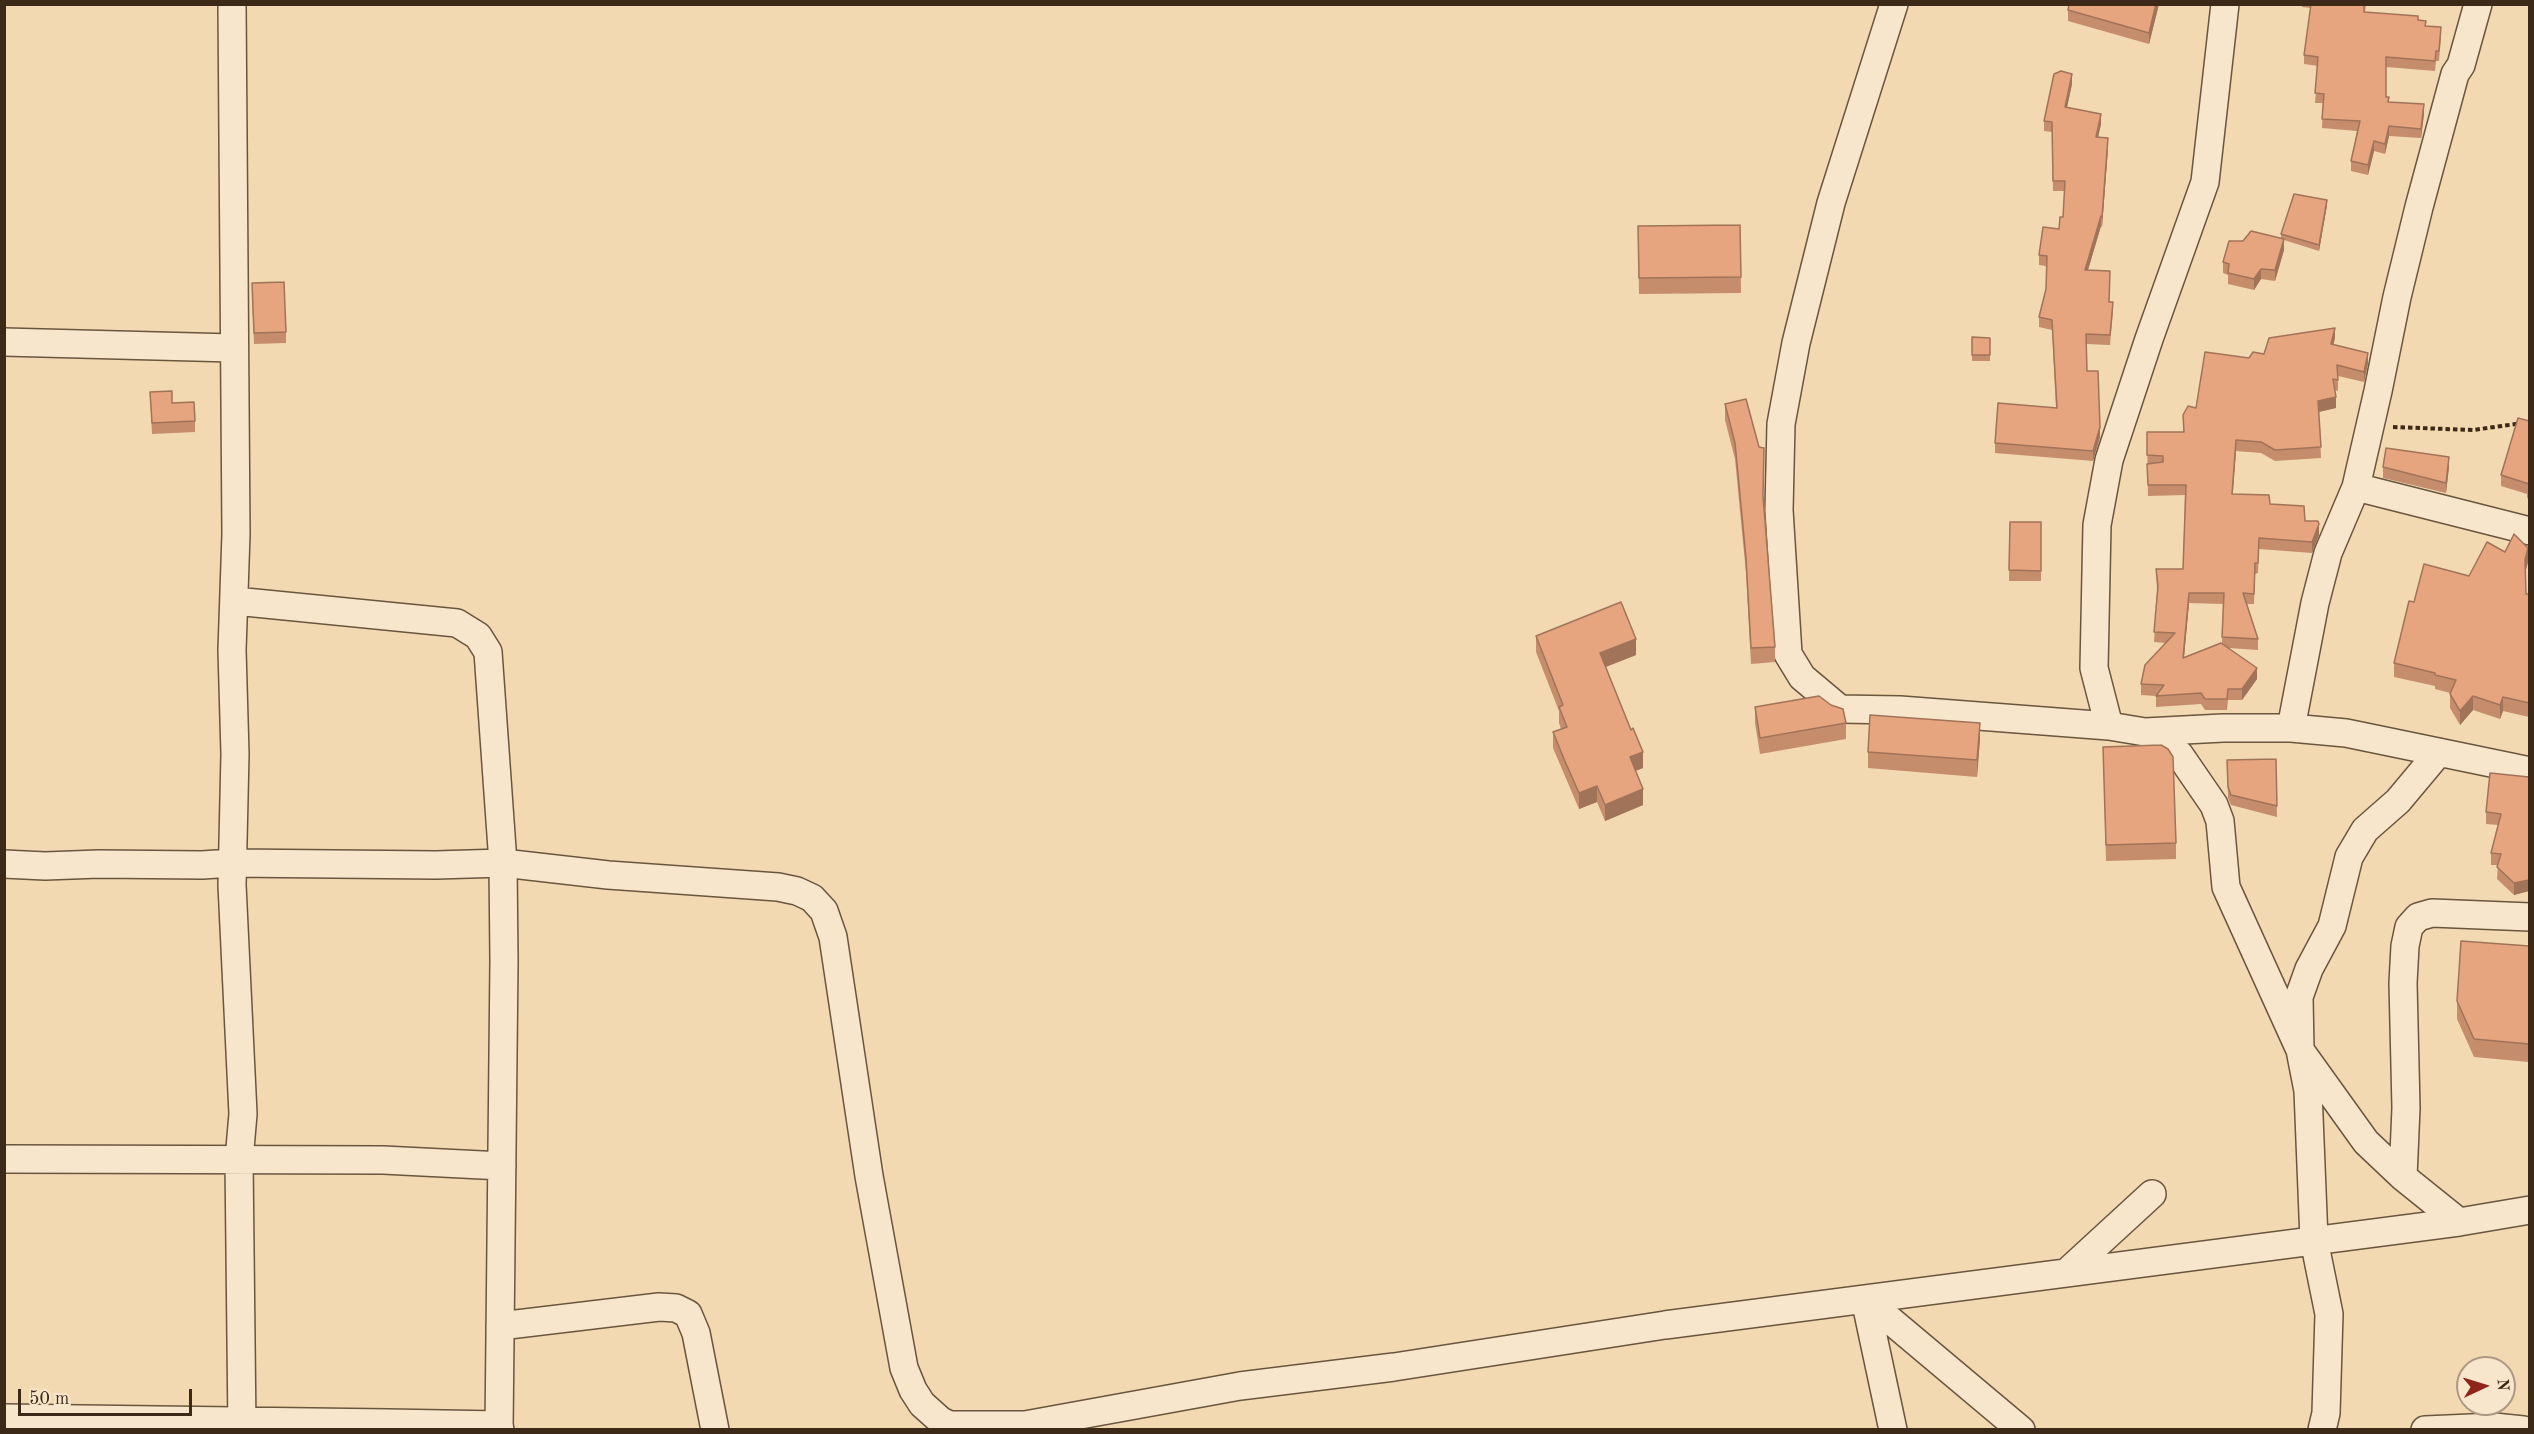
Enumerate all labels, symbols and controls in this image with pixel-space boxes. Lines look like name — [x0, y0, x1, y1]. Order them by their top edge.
north arrow — [2456, 1356, 2516, 1416]
scale bar — [21, 1377, 195, 1415]
text: N — [2494, 1378, 2510, 1392]
text: 50 m — [29, 1390, 69, 1408]

